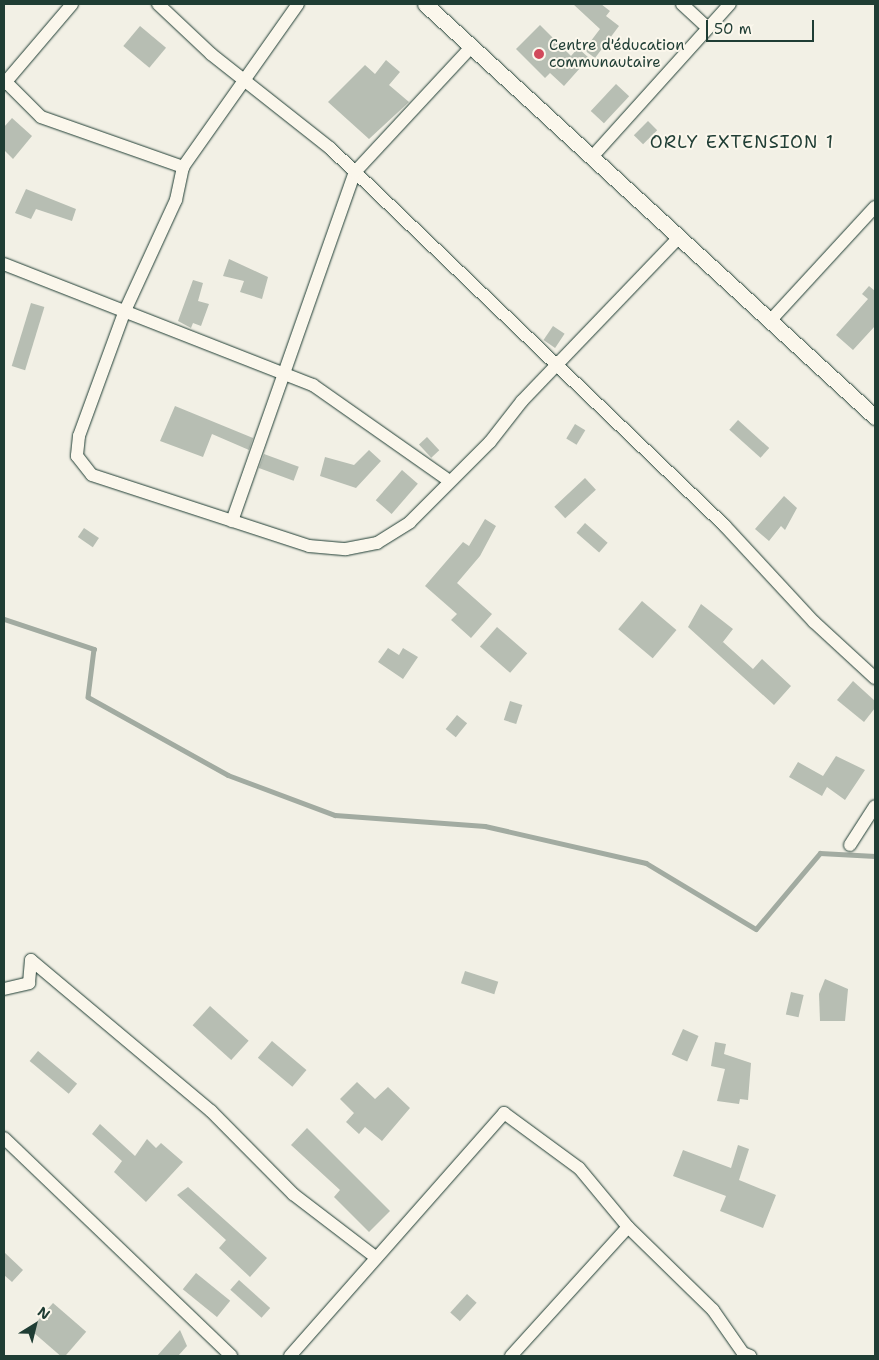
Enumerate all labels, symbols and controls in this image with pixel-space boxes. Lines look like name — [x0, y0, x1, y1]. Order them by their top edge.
scale bar — [709, 10, 816, 42]
text: 50 m — [714, 19, 752, 39]
place label: Centre d'éducation communautaire — [549, 36, 684, 71]
marker: Centre d'éducation communautaire — [533, 48, 545, 60]
district label: ORLY EXTENSION 1 — [648, 131, 836, 153]
north arrow — [10, 1300, 60, 1350]
text: N — [34, 1302, 54, 1323]

